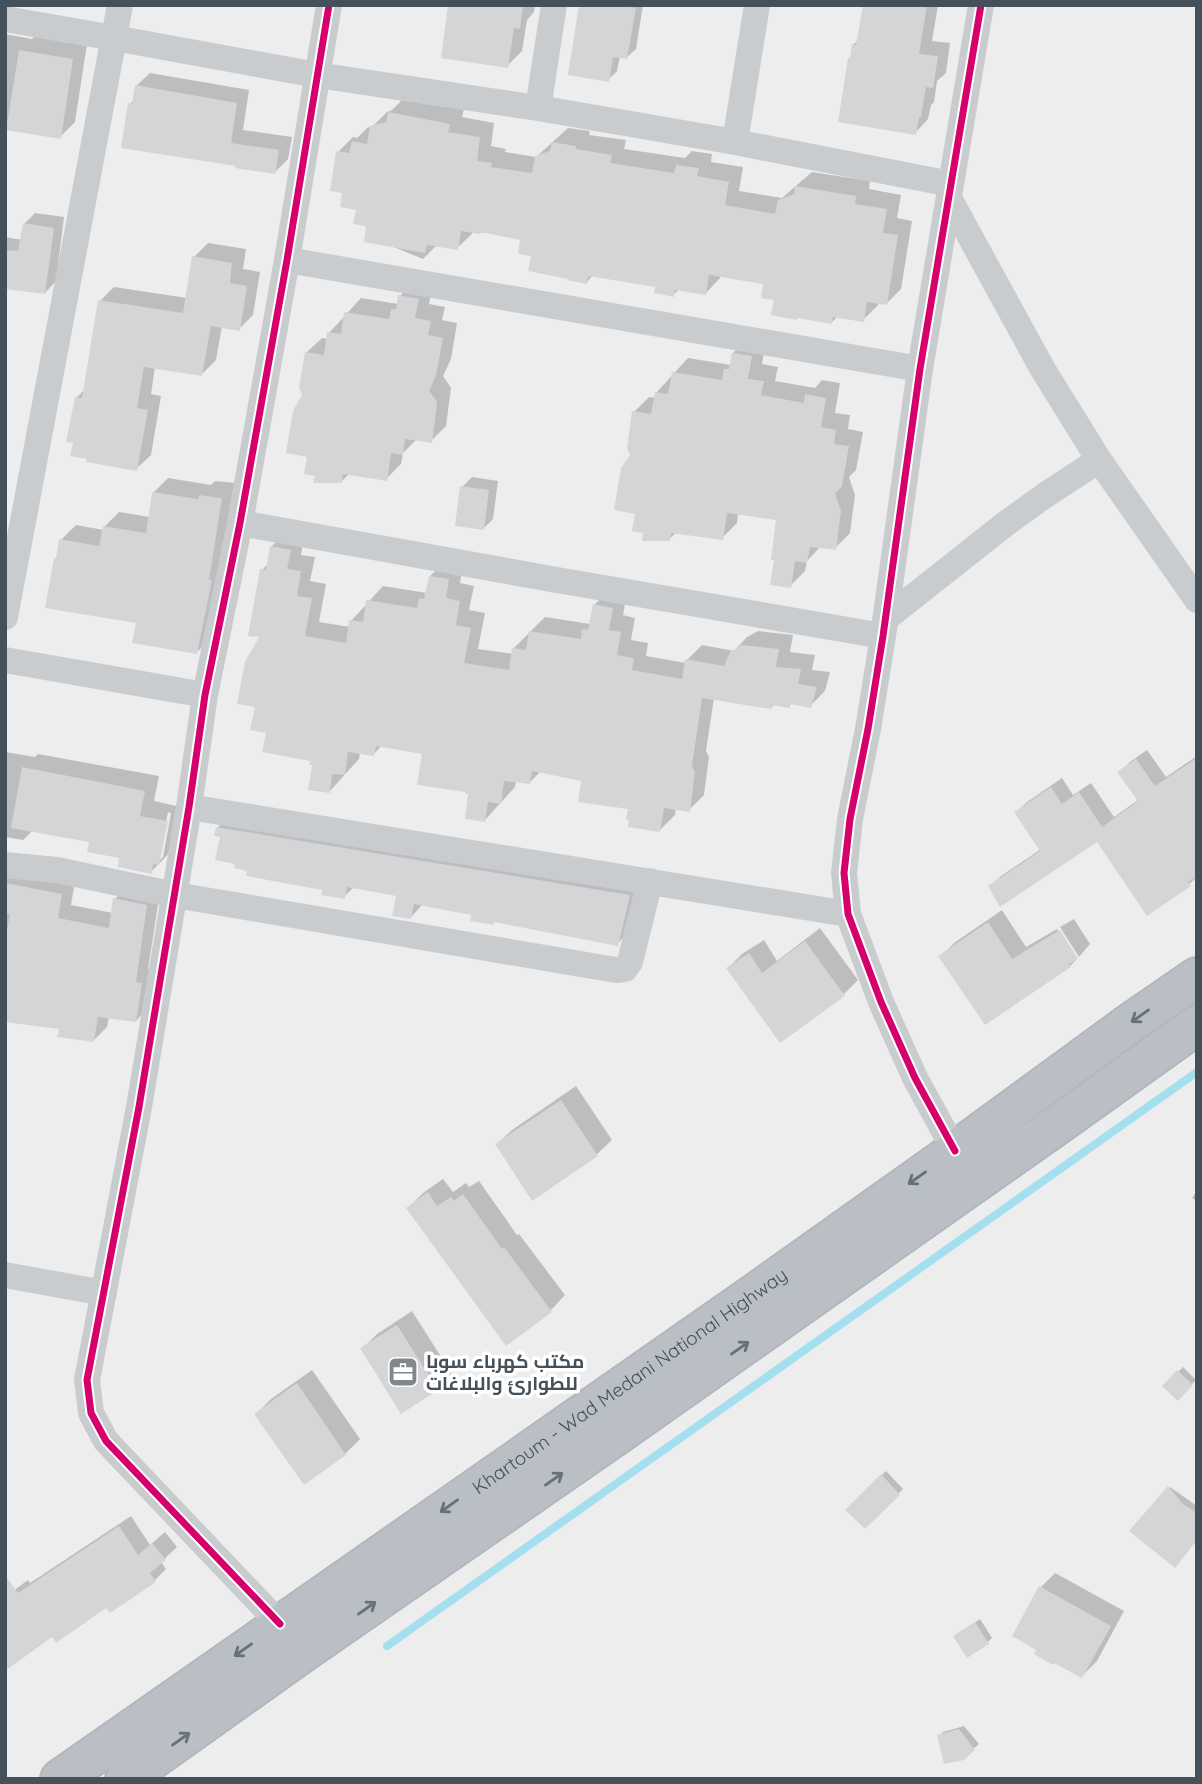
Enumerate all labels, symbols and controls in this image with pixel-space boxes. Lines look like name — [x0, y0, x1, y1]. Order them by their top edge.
one-way arrow — [1131, 1009, 1150, 1023]
one-way arrow — [908, 1171, 927, 1185]
street label: Khartoum - Wad Medani National Highway — [467, 1262, 792, 1499]
one-way arrow — [730, 1341, 749, 1355]
place label: مكتب كهرباء سوبا للطوارئ والبلاغات — [426, 1349, 584, 1395]
office icon: مكتب كهرباء سوبا للطوارئ والبلاغات — [386, 1355, 420, 1389]
one-way arrow — [544, 1472, 563, 1486]
one-way arrow — [440, 1499, 460, 1513]
one-way arrow — [357, 1601, 376, 1615]
one-way arrow — [234, 1643, 253, 1657]
one-way arrow — [171, 1732, 190, 1746]

